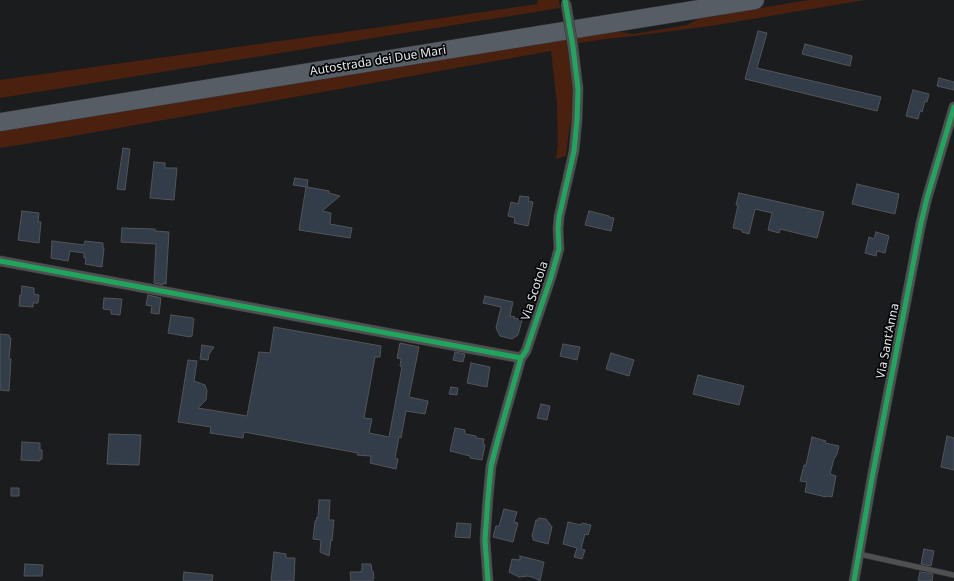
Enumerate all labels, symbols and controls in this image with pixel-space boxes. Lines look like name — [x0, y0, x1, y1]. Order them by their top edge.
street label: Autostrada dei Due Mari — [309, 43, 447, 79]
street label: Via Scotola — [519, 260, 551, 322]
street label: Via Sant'Anna — [874, 302, 902, 380]

